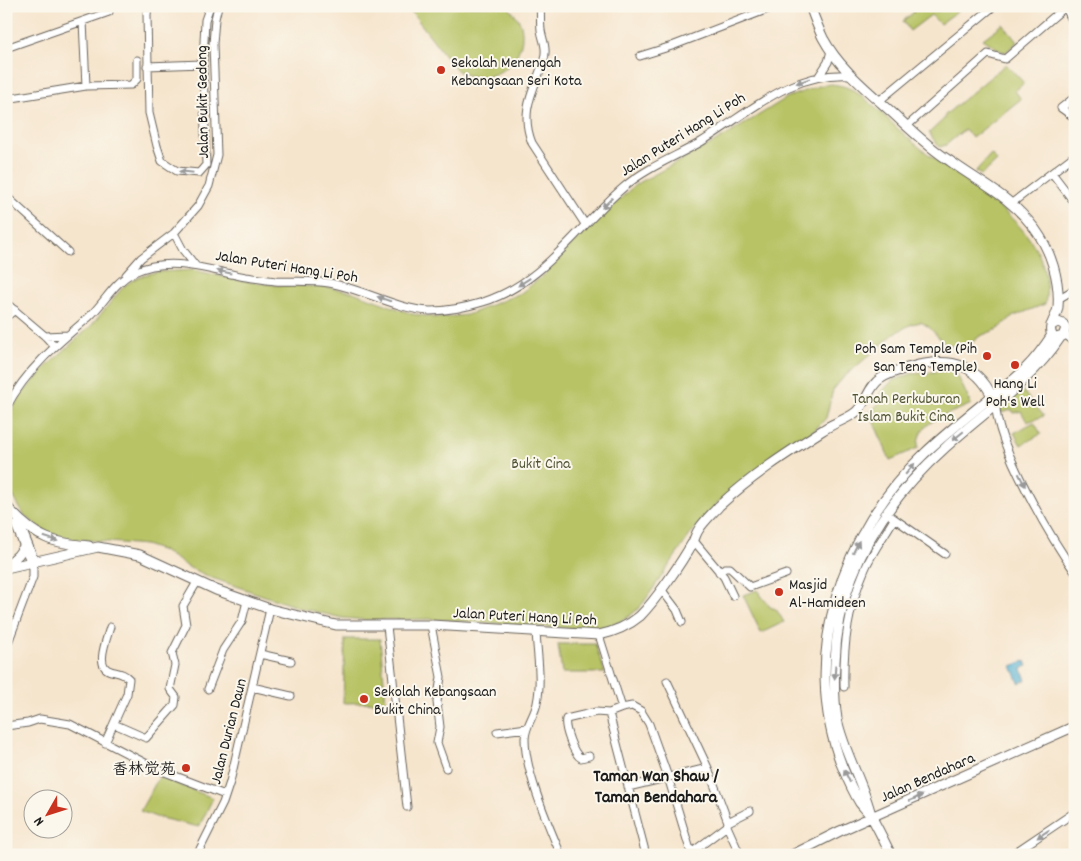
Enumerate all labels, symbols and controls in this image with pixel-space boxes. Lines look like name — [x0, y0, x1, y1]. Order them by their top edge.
street label: Jalan Bukit Gedong — [191, 45, 216, 159]
place label: Sekolah Menengah Kebangsaan Seri Kota — [451, 52, 582, 93]
marker: Sekolah Menengah Kebangsaan Seri Kota — [435, 64, 447, 76]
one-way arrow — [795, 77, 810, 85]
street label: Jalan Puteri Hang Li Poh — [616, 87, 750, 183]
one-way arrow — [177, 167, 193, 175]
one-way arrow — [601, 197, 613, 209]
street label: Jalan Puteri Hang Li Poh — [214, 245, 359, 290]
one-way arrow — [217, 268, 232, 276]
one-way arrow — [518, 277, 531, 287]
one-way arrow — [376, 294, 391, 302]
place label: Poh Sam Temple (Pih San Teng Temple) — [855, 338, 977, 379]
marker: Poh Sam Temple (Pih San Teng Temple) — [981, 350, 993, 362]
marker: Hang Li Poh's Well — [1009, 359, 1021, 371]
place label: Hang Li Poh's Well — [985, 373, 1045, 414]
park label: Tanah Perkuburan Islam Bukit Cina — [852, 388, 960, 429]
one-way arrow — [953, 430, 965, 442]
park label: Bukit Cina — [511, 453, 571, 476]
one-way arrow — [904, 463, 915, 476]
one-way arrow — [1018, 473, 1026, 487]
one-way arrow — [44, 536, 59, 544]
one-way arrow — [853, 540, 861, 554]
place label: Masjid Al-Hamideen — [789, 574, 866, 615]
marker: Masjid Al-Hamideen — [773, 586, 785, 598]
street label: Jalan Puteri Hang Li Poh — [452, 602, 597, 633]
one-way arrow — [830, 664, 838, 680]
street label: Jalan Durian Daun — [205, 676, 254, 787]
place label: Sekolah Kebangsaan Bukit China — [374, 681, 496, 722]
marker: Sekolah Kebangsaan Bukit China — [358, 693, 370, 705]
street label: Jalan Bendahara — [877, 747, 979, 809]
place label: 香林觉苑 — [112, 759, 176, 782]
marker: 香林觉苑 — [180, 762, 192, 774]
district label: Taman Wan Shaw / Taman Bendahara — [593, 765, 720, 811]
one-way arrow — [842, 769, 850, 783]
north arrow — [22, 788, 72, 838]
one-way arrow — [909, 793, 923, 801]
text: N — [29, 812, 49, 830]
one-way arrow — [1036, 829, 1050, 839]

